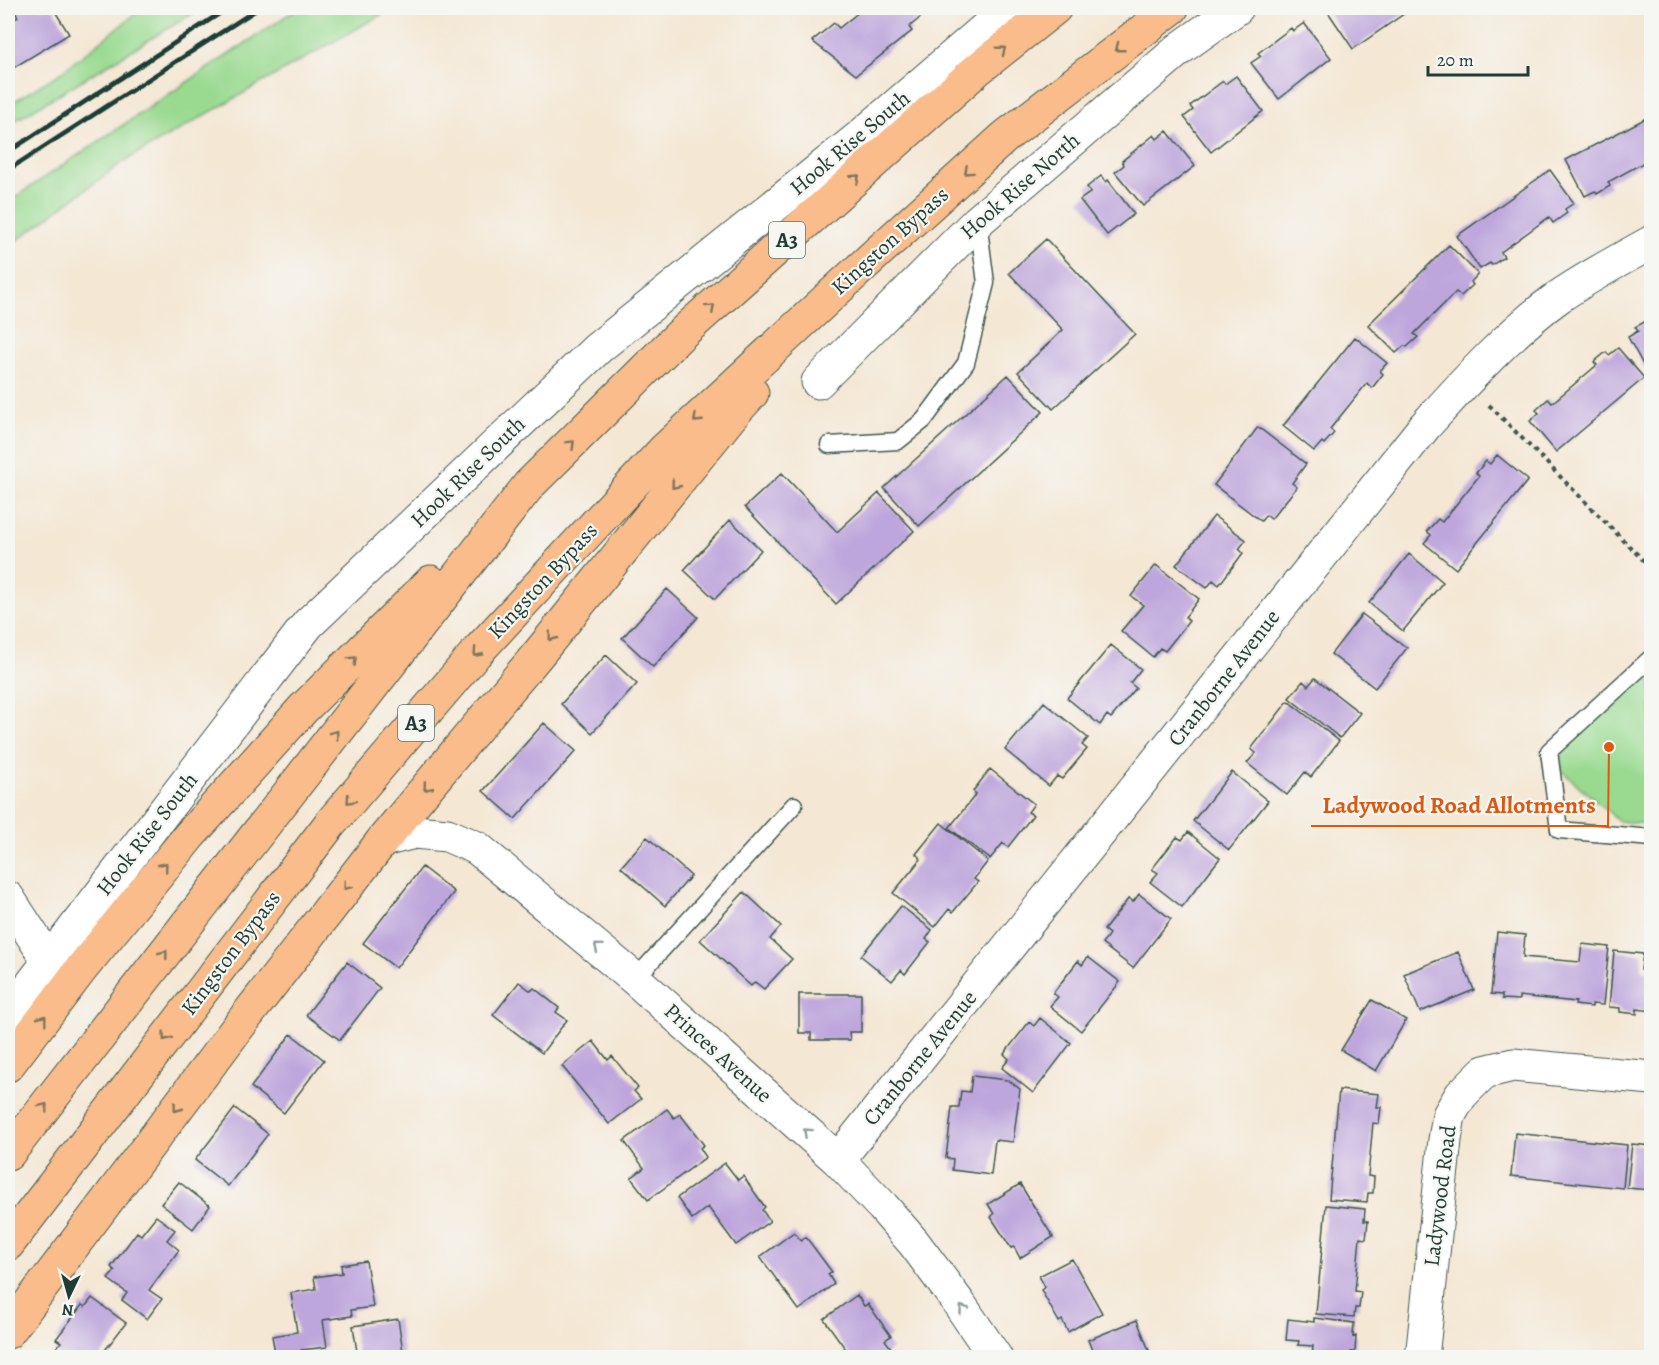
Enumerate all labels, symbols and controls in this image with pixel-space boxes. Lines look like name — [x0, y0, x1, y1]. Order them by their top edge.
scale bar — [1428, 39, 1528, 77]
one-way arrow — [1115, 41, 1126, 52]
one-way arrow — [996, 46, 1007, 57]
text: 20 m — [1437, 48, 1474, 72]
street label: Hook Rise South — [783, 83, 917, 202]
street label: Hook Rise North — [954, 125, 1086, 246]
one-way arrow — [964, 164, 974, 175]
one-way arrow — [849, 174, 860, 185]
street label: Kingston Bypass — [825, 180, 955, 302]
road number: A3 — [769, 222, 805, 258]
one-way arrow — [704, 304, 714, 315]
street label: Hook Rise South — [404, 409, 532, 535]
one-way arrow — [694, 412, 704, 423]
one-way arrow — [563, 441, 574, 452]
one-way arrow — [671, 479, 682, 490]
street label: Kingston Bypass — [481, 516, 605, 646]
street label: Cranborne Avenue — [1161, 603, 1287, 753]
one-way arrow — [548, 630, 559, 641]
one-way arrow — [473, 646, 484, 656]
one-way arrow — [345, 657, 356, 668]
road number: A3 — [398, 705, 434, 741]
one-way arrow — [328, 730, 339, 741]
street label: Hook Rise South — [89, 766, 205, 902]
one-way arrow — [424, 780, 435, 791]
callout: Ladywood Road Allotments — [1311, 784, 1608, 826]
text: Ladywood Road Allotments — [1322, 789, 1596, 821]
one-way arrow — [346, 794, 357, 804]
one-way arrow — [157, 862, 168, 873]
one-way arrow — [344, 880, 355, 891]
street label: Kingston Bypass — [174, 885, 288, 1021]
one-way arrow — [593, 944, 604, 955]
one-way arrow — [156, 950, 167, 961]
street label: Cranborne Avenue — [856, 984, 984, 1132]
street label: Princes Avenue — [657, 996, 779, 1110]
one-way arrow — [36, 1014, 47, 1025]
one-way arrow — [162, 1031, 173, 1042]
one-way arrow — [173, 1101, 184, 1112]
one-way arrow — [36, 1103, 47, 1114]
street label: Ladywood Road — [1416, 1123, 1464, 1268]
one-way arrow — [803, 1128, 814, 1139]
north arrow — [39, 1266, 99, 1326]
text: N — [61, 1298, 75, 1321]
one-way arrow — [959, 1305, 970, 1316]

